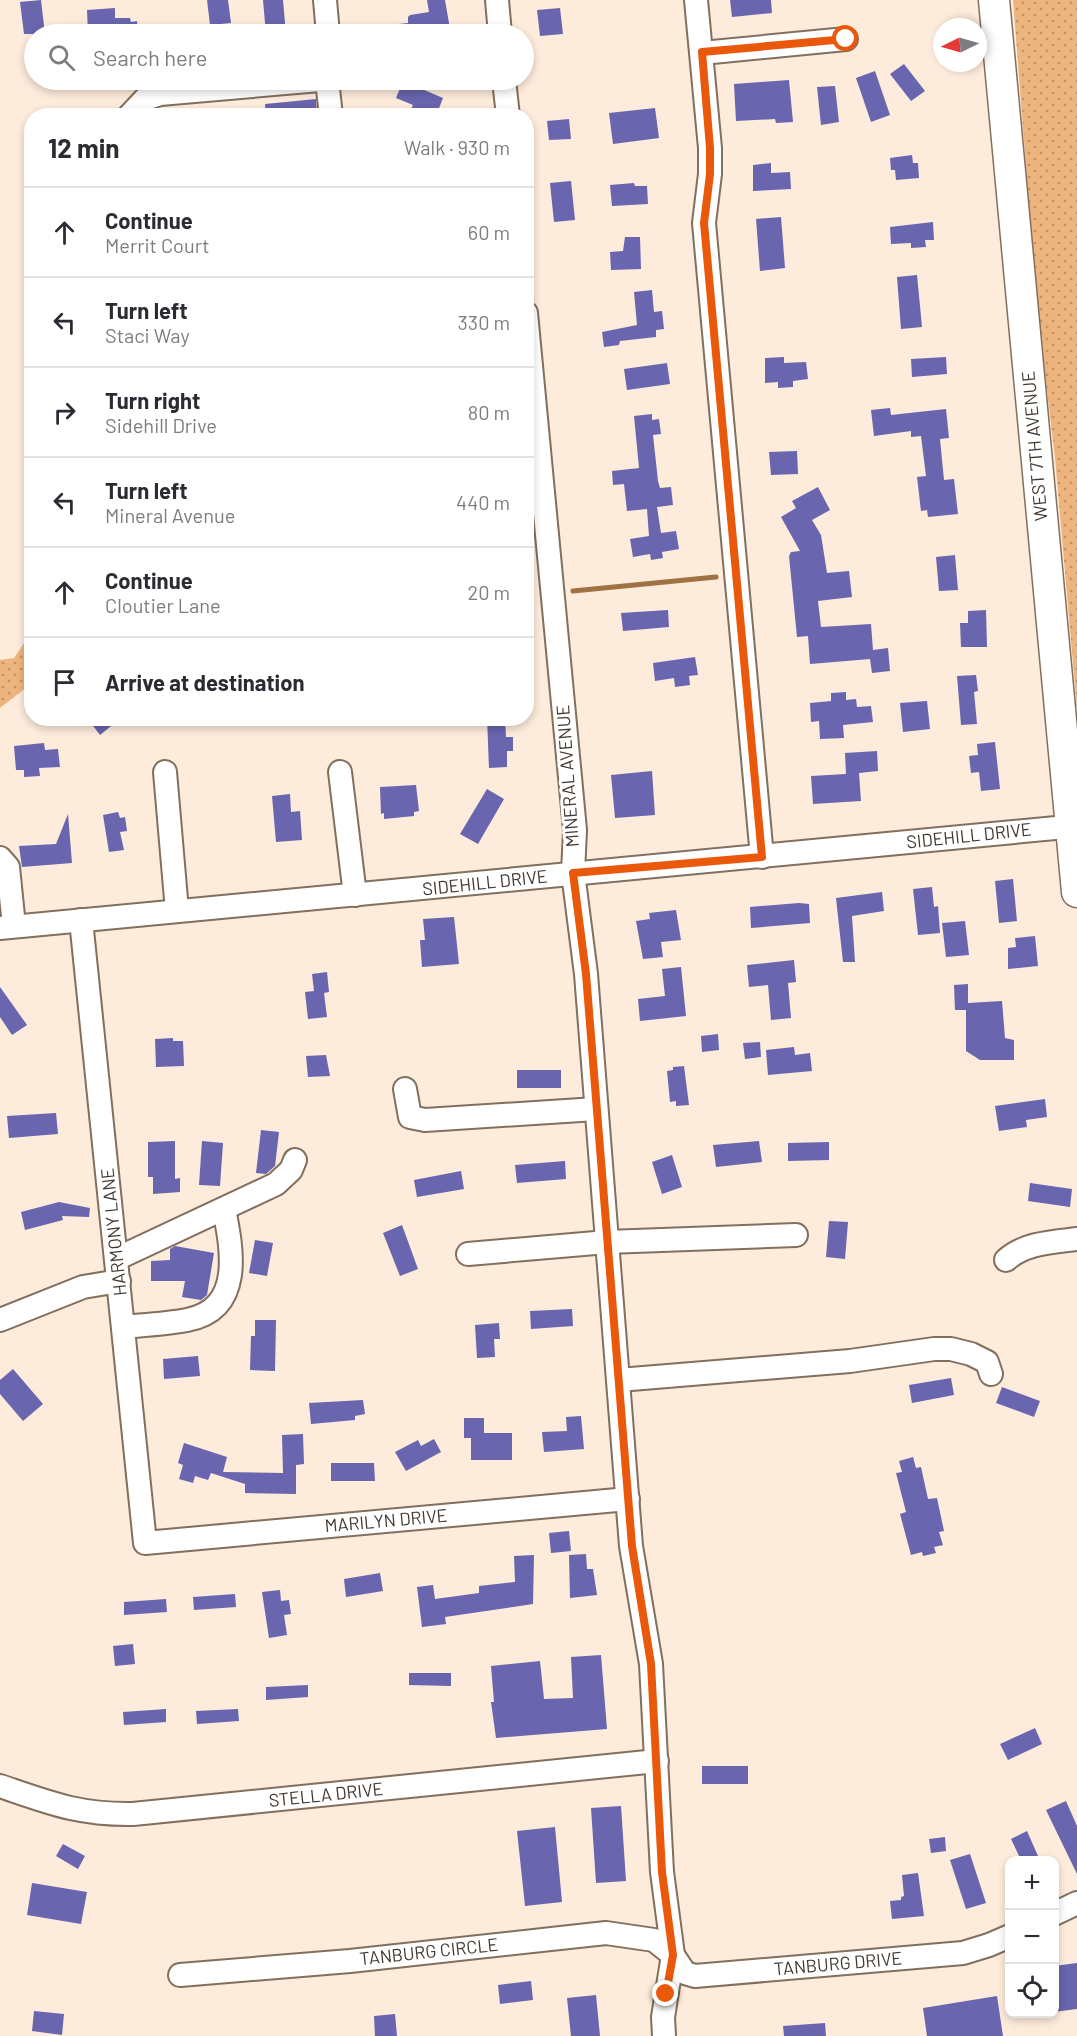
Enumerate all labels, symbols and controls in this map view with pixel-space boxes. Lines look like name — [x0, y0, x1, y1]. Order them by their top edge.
north arrow — [933, 18, 987, 72]
search box — [24, 24, 534, 90]
route start — [832, 25, 858, 51]
icon: search — [45, 41, 78, 74]
text: Search here — [93, 44, 207, 70]
text: 12 min — [48, 132, 120, 163]
text: Walk · 930 m — [404, 135, 510, 159]
text: Continue — [105, 207, 193, 233]
icon: ahead — [48, 216, 81, 249]
text: 60 m — [468, 220, 510, 244]
text: Merrit Court — [105, 233, 209, 257]
text: Turn left — [105, 297, 188, 323]
icon: left — [48, 306, 81, 339]
text: 330 m — [458, 310, 510, 334]
text: Staci Way — [105, 323, 190, 347]
street label: WEST 7TH AVENUE — [1016, 370, 1052, 522]
text: Turn right — [105, 387, 200, 413]
icon: right — [48, 396, 81, 429]
text: 80 m — [468, 400, 510, 424]
text: Sidehill Drive — [105, 413, 217, 437]
text: Turn left — [105, 477, 188, 503]
icon: left — [48, 486, 81, 519]
text: 440 m — [456, 490, 510, 514]
text: Mineral Avenue — [105, 503, 235, 527]
text: Continue — [105, 567, 193, 593]
icon: ahead — [48, 576, 81, 609]
text: 20 m — [467, 580, 510, 604]
text: Cloutier Lane — [105, 593, 221, 617]
icon: arrive — [48, 666, 81, 699]
text: Arrive at destination — [105, 669, 304, 695]
street label: MINERAL AVENUE — [551, 704, 583, 848]
street label: SIDEHILL DRIVE — [905, 817, 1033, 853]
street label: SIDEHILL DRIVE — [421, 864, 549, 900]
street label: HARMONY LANE — [95, 1167, 131, 1297]
street label: MARILYN DRIVE — [324, 1504, 448, 1536]
street label: STELLA DRIVE — [268, 1777, 384, 1811]
map controls — [1005, 1856, 1059, 2018]
button: + — [1005, 1856, 1059, 1910]
button: − — [1005, 1910, 1059, 1964]
street label: TANBURG CIRCLE — [358, 1933, 499, 1969]
street label: TANBURG DRIVE — [773, 1946, 903, 1980]
button: locate — [1005, 1964, 1059, 2018]
route end — [652, 1980, 678, 2006]

